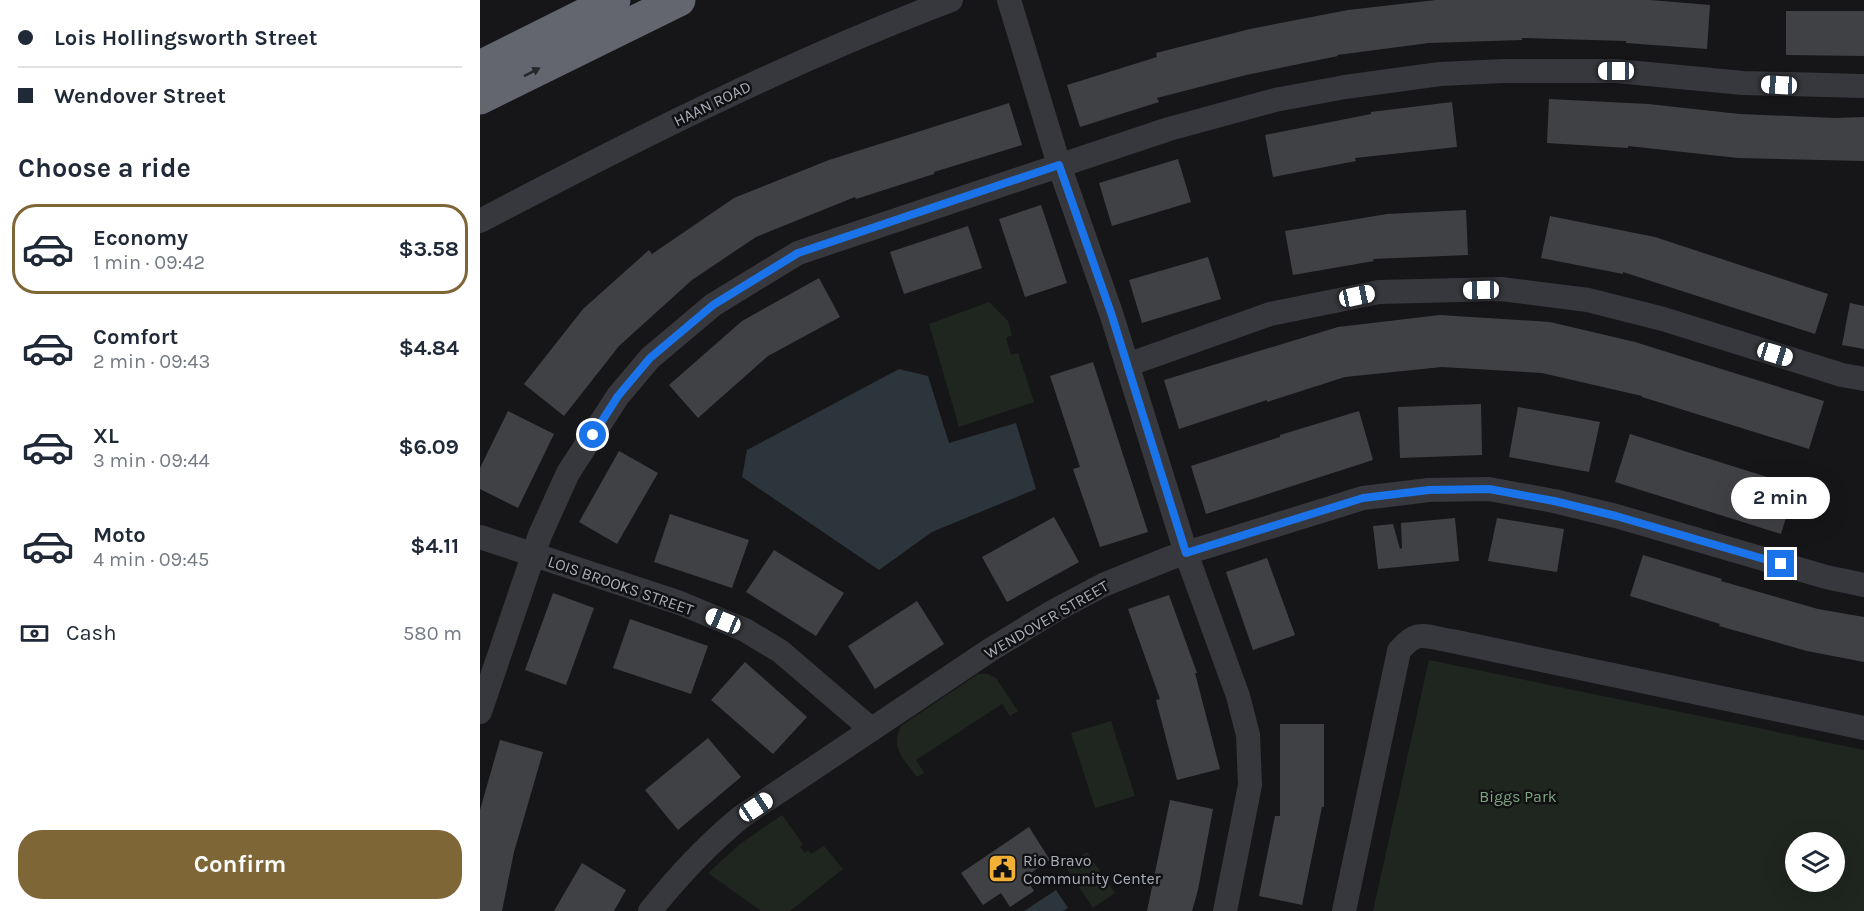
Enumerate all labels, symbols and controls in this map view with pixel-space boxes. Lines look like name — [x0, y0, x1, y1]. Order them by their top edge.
text: Lois Hollingsworth Street — [54, 25, 317, 51]
car — [1598, 62, 1634, 80]
one-way arrow — [524, 67, 541, 77]
car — [1761, 75, 1797, 95]
street label: HAAN ROAD — [670, 77, 754, 130]
text: Wendover Street — [54, 83, 226, 109]
text: Choose a ride — [18, 152, 191, 184]
icon: car — [21, 222, 75, 276]
text: Economy — [93, 225, 188, 251]
text: $3.58 — [398, 236, 459, 262]
text: 1 min · 09:42 — [93, 251, 205, 274]
car — [1463, 281, 1499, 299]
car — [1338, 283, 1376, 309]
icon: car — [21, 321, 75, 375]
text: Comfort — [93, 324, 178, 350]
text: $4.84 — [399, 335, 459, 361]
car — [1755, 340, 1795, 368]
text: 2 min · 09:43 — [93, 350, 210, 373]
icon: car — [21, 420, 75, 474]
route start — [579, 421, 606, 448]
text: XL — [93, 423, 119, 449]
text: $6.09 — [398, 434, 459, 460]
text: 3 min · 09:44 — [93, 449, 210, 472]
callout: 2 min — [1732, 477, 1830, 519]
text: 2 min — [1753, 486, 1808, 509]
icon: car — [21, 519, 75, 573]
text: Moto — [93, 522, 146, 548]
text: $4.11 — [410, 533, 459, 559]
text: 4 min · 09:45 — [93, 548, 209, 571]
route end — [1767, 550, 1794, 577]
street label: LOIS BROOKS STREET — [545, 552, 696, 619]
street label: WENDOVER STREET — [981, 576, 1112, 663]
car — [703, 606, 743, 636]
icon: cash — [18, 617, 51, 650]
text: Cash — [66, 620, 116, 646]
text: 580 m — [403, 622, 462, 645]
park label: Biggs Park — [1479, 787, 1557, 806]
car — [736, 789, 776, 825]
button: Confirm — [18, 830, 462, 899]
map controls — [1785, 832, 1845, 892]
button: layers — [1785, 832, 1845, 892]
place label: Rio Bravo Community Center — [1023, 851, 1161, 888]
public building icon: Rio Bravo Community Center — [986, 853, 1018, 885]

